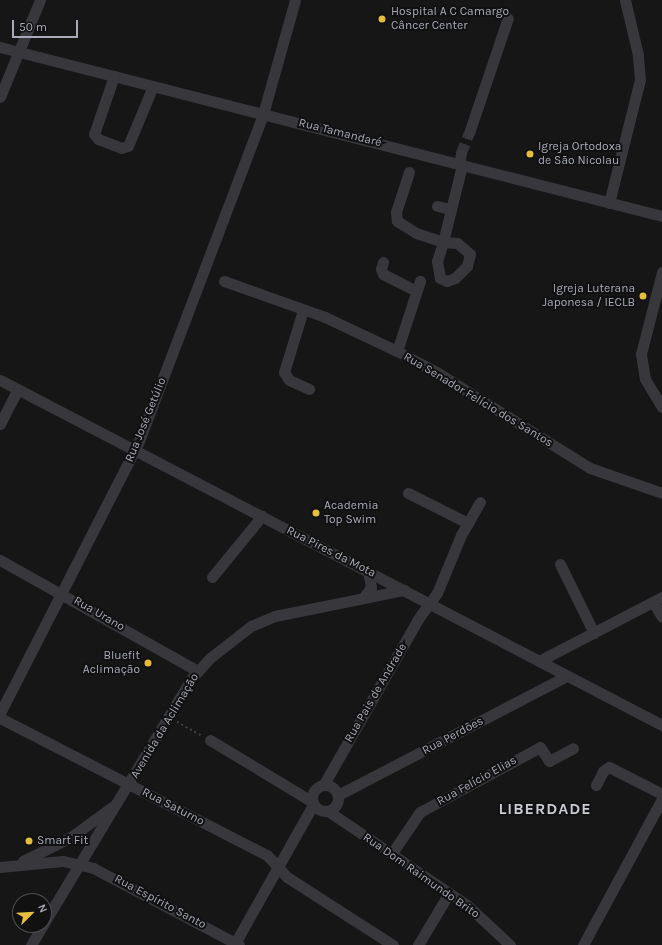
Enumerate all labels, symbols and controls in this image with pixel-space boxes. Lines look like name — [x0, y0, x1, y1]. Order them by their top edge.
place label: Hospital A C Camargo Câncer Center — [391, 5, 509, 33]
scale bar — [14, 12, 80, 38]
marker: Hospital A C Camargo Câncer Center — [376, 13, 388, 25]
text: 50 m — [19, 20, 47, 34]
street label: Rua Tamandaré — [297, 116, 383, 150]
place label: Igreja Ortodoxa de São Nicolau — [538, 140, 621, 168]
marker: Igreja Ortodoxa de São Nicolau — [525, 149, 535, 159]
place label: Igreja Luterana Japonesa / IECLB — [542, 282, 635, 310]
marker: Igreja Luterana Japonesa / IECLB — [638, 291, 648, 301]
street label: Rua Senador Felício dos Santos — [401, 350, 555, 450]
street label: Rua José Getúlio — [122, 376, 170, 464]
place label: Academia Top Swim — [324, 499, 378, 527]
marker: Academia Top Swim — [311, 508, 321, 518]
street label: Rua Pires da Mota — [284, 523, 378, 581]
street label: Rua Urano — [71, 594, 127, 634]
street label: Rua Pais de Andrade — [342, 641, 410, 745]
place label: Bluefit Aclimação — [83, 649, 140, 677]
marker: Bluefit Aclimação — [143, 658, 153, 668]
street label: Avenida da Aclimação — [128, 671, 202, 781]
street label: Rua Perdões — [420, 714, 486, 758]
street label: Rua Felício Elias — [435, 753, 519, 809]
street label: Rua Saturno — [140, 785, 206, 829]
district label: LIBERDADE — [498, 799, 592, 819]
street label: Rua Dom Raimundo Brito — [360, 830, 482, 922]
place label: Smart Fit — [37, 834, 88, 848]
marker: Smart Fit — [24, 836, 34, 846]
street label: Rua Espírito Santo — [112, 872, 208, 932]
north arrow — [12, 893, 52, 933]
text: N — [35, 902, 50, 915]

